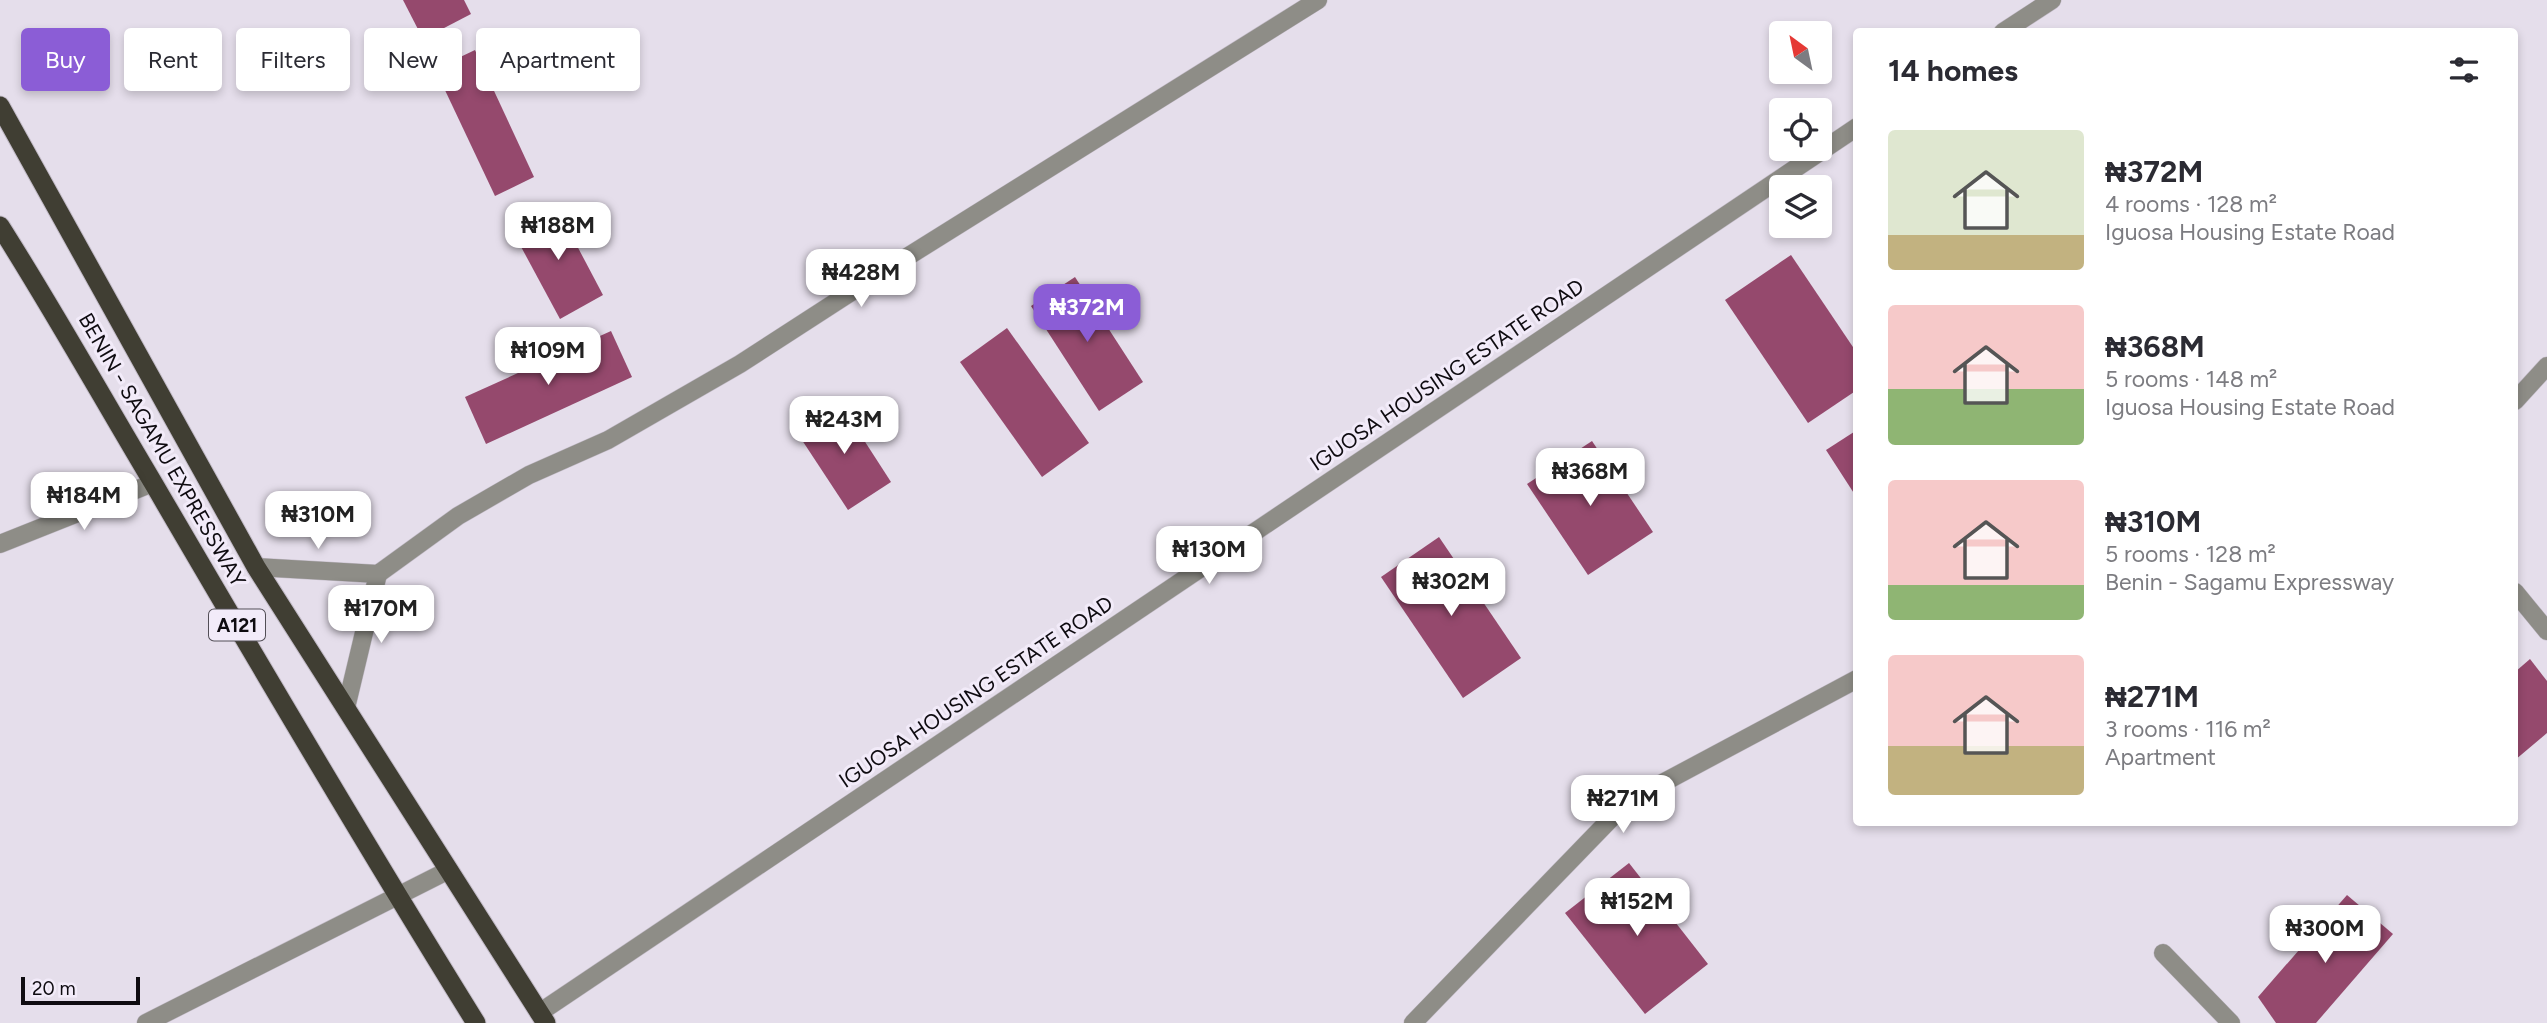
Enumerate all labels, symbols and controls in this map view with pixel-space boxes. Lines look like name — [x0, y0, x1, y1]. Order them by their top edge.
north arrow — [1769, 21, 1832, 84]
map controls — [1769, 21, 1832, 238]
chip: Buy — [21, 28, 110, 91]
chip: Rent — [124, 28, 222, 91]
chip: Filters — [236, 28, 350, 91]
chip: New — [364, 28, 462, 91]
chip: Apartment — [476, 28, 640, 91]
icon: filters — [2445, 51, 2483, 89]
text: 14 homes — [1888, 52, 2018, 89]
button: locate — [1769, 98, 1832, 161]
text: ₦372M — [2105, 153, 2203, 190]
icon: home — [1944, 158, 2028, 242]
button: layers — [1769, 175, 1832, 238]
text: 4 rooms · 128 m² — [2105, 190, 2277, 218]
pin: ₦188M — [509, 202, 607, 262]
text: ₦188M — [521, 211, 595, 239]
text: Iguosa Housing Estate Road — [2105, 218, 2395, 246]
pin: ₦428M — [812, 250, 910, 309]
text: ₦428M — [822, 258, 900, 286]
street label: IGUOSA HOUSING ESTATE ROAD — [1305, 273, 1588, 476]
pin: ₦372M — [1038, 284, 1136, 344]
text: ₦372M — [1049, 293, 1125, 321]
street label: BENIN - SAGAMU EXPRESSWAY — [74, 308, 251, 591]
pin: ₦109M — [499, 328, 597, 387]
text: ₦368M — [2105, 328, 2205, 365]
icon: home — [1944, 333, 2028, 417]
text: ₦109M — [511, 336, 585, 364]
text: 5 rooms · 148 m² — [2105, 365, 2277, 393]
text: Iguosa Housing Estate Road — [2105, 393, 2395, 421]
pin: ₦243M — [795, 396, 893, 456]
text: ₦243M — [806, 405, 883, 433]
pin: ₦368M — [1541, 448, 1639, 508]
text: ₦368M — [1552, 457, 1628, 485]
pin: ₦184M — [35, 472, 133, 532]
text: ₦184M — [47, 481, 121, 509]
pin: ₦310M — [269, 491, 367, 551]
text: ₦310M — [281, 500, 355, 528]
text: ₦310M — [2105, 503, 2201, 540]
icon: home — [1944, 508, 2028, 592]
pin: ₦130M — [1160, 526, 1258, 586]
text: ₦130M — [1172, 535, 1246, 563]
text: 5 rooms · 128 m² — [2105, 540, 2276, 568]
pin: ₦302M — [1402, 558, 1500, 618]
text: ₦302M — [1412, 567, 1490, 595]
text: Benin - Sagamu Expressway — [2105, 568, 2394, 596]
pin: ₦170M — [332, 586, 430, 645]
street label: IGUOSA HOUSING ESTATE ROAD — [834, 590, 1117, 793]
text: ₦170M — [344, 594, 418, 622]
road number: A121 — [209, 610, 265, 640]
text: ₦271M — [2105, 678, 2199, 715]
icon: home — [1944, 683, 2028, 767]
text: 3 rooms · 116 m² — [2105, 715, 2271, 743]
text: Apartment — [2105, 743, 2216, 771]
pin: ₦271M — [1574, 776, 1672, 835]
text: ₦271M — [1587, 784, 1659, 812]
pin: ₦152M — [1588, 878, 1686, 938]
text: ₦152M — [1601, 887, 1673, 915]
pin: ₦300M — [2276, 906, 2374, 965]
text: ₦300M — [2286, 914, 2364, 942]
scale bar — [21, 974, 140, 1006]
text: 20 m — [32, 977, 76, 1000]

